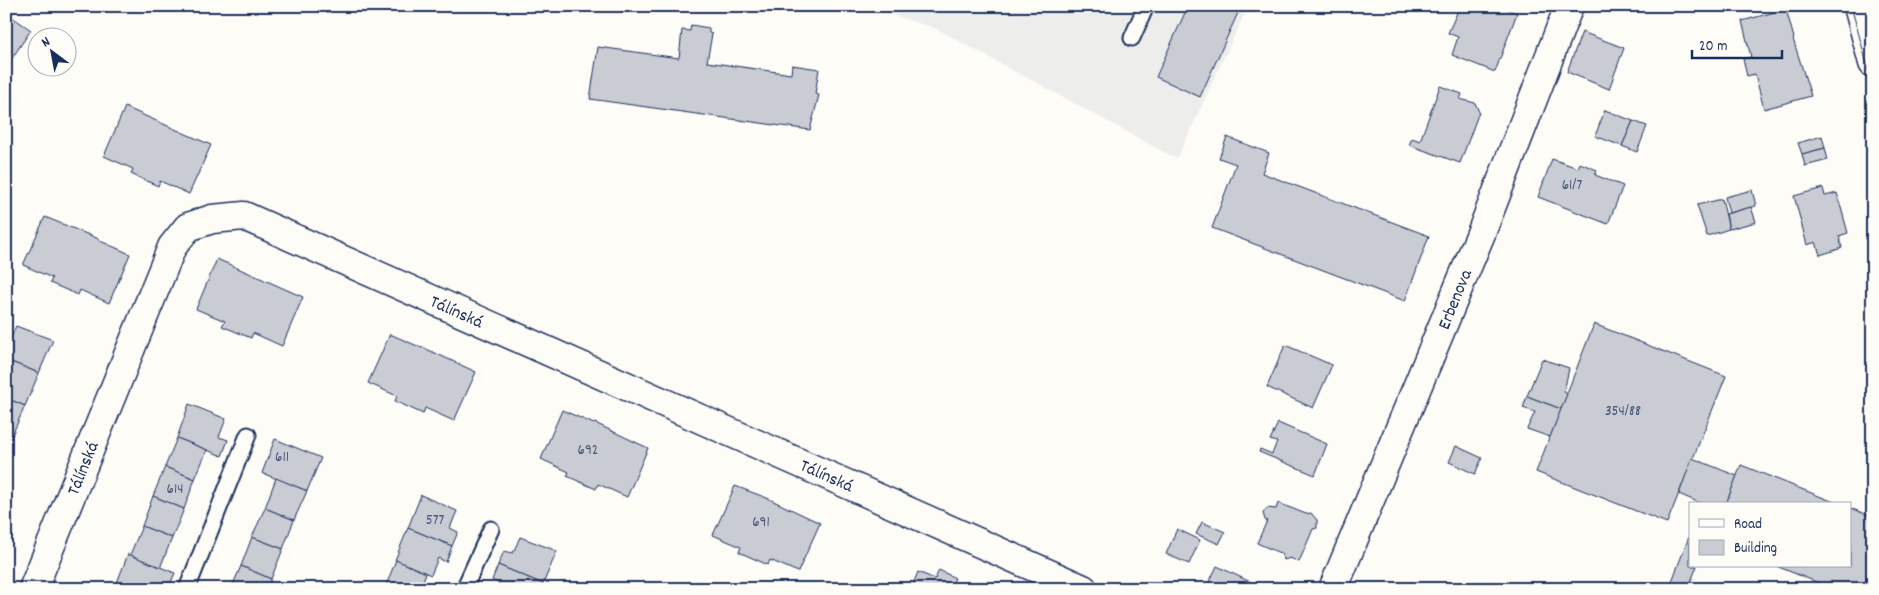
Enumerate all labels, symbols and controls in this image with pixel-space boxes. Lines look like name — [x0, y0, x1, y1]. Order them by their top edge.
north arrow — [28, 28, 78, 78]
scale bar — [1692, 28, 1782, 60]
text: N — [38, 32, 54, 53]
text: 20 m — [1699, 36, 1727, 58]
house number: 61/7 — [1562, 175, 1583, 197]
street label: Erbenova — [1433, 266, 1480, 334]
street label: Tálínská — [425, 290, 487, 336]
house number: 354/88 — [1605, 401, 1641, 423]
street label: Tálínská — [62, 438, 106, 500]
house number: 692 — [578, 440, 598, 462]
house number: 611 — [275, 447, 289, 469]
street label: Tálínská — [795, 454, 857, 500]
house number: 614 — [167, 479, 183, 501]
legend — [1689, 502, 1852, 568]
house number: 577 — [426, 510, 444, 532]
house number: 691 — [752, 512, 770, 534]
text: Road — [1734, 514, 1762, 536]
text: Building — [1734, 538, 1777, 560]

